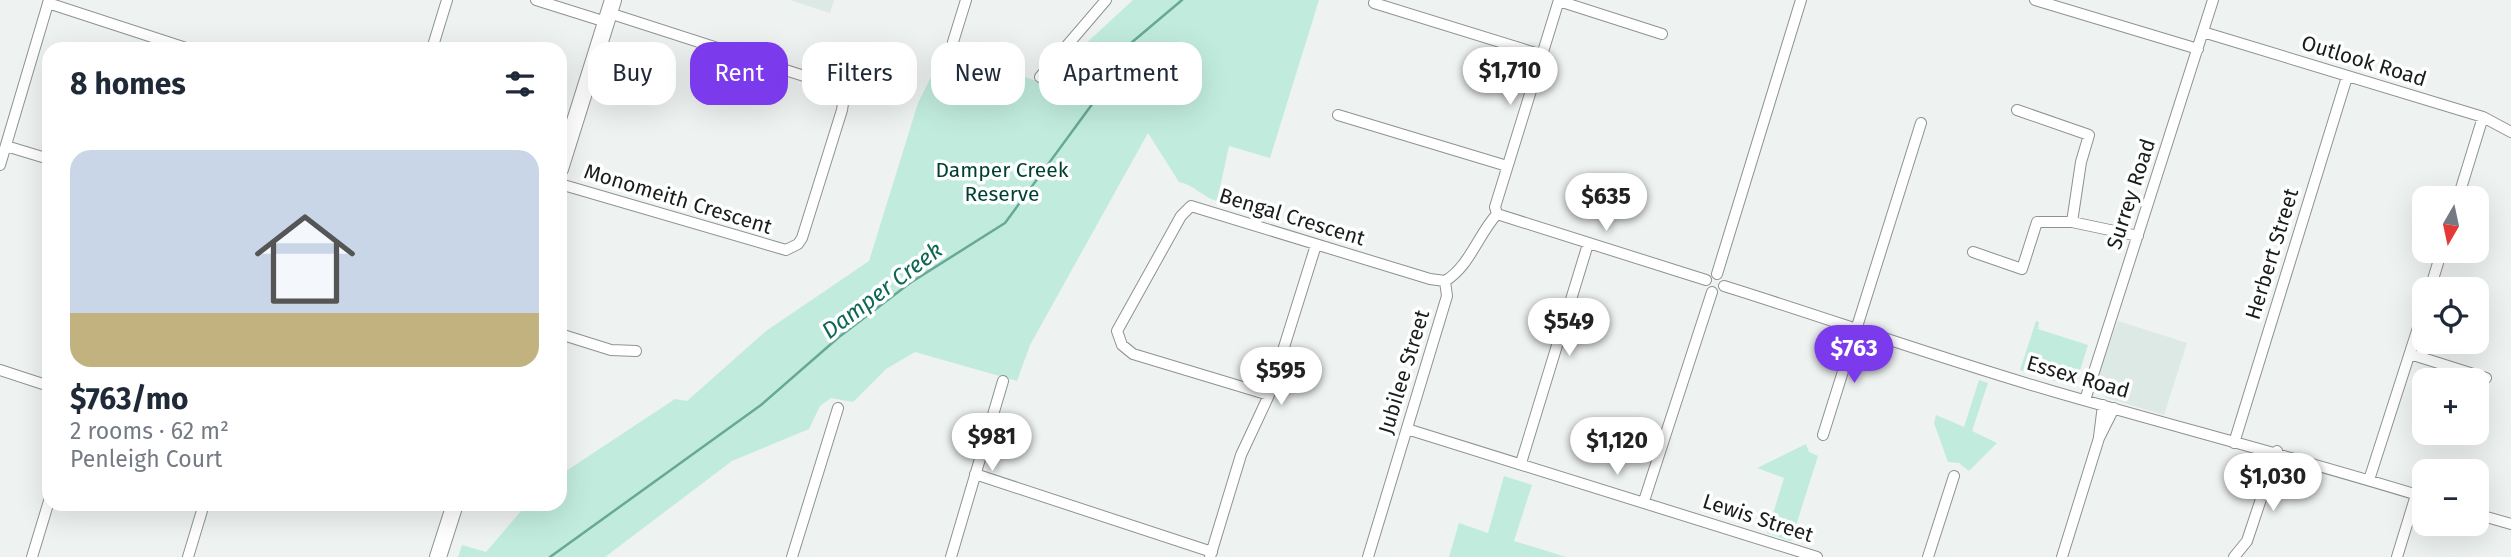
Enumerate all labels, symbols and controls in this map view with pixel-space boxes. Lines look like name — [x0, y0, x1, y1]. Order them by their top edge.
street label: Outlook Road — [2298, 30, 2430, 92]
chip: Buy — [588, 42, 676, 105]
chip: Rent — [690, 42, 788, 105]
chip: Filters — [802, 42, 917, 105]
chip: New — [931, 42, 1025, 105]
chip: Apartment — [1039, 42, 1202, 105]
pin: $1,710 — [1453, 48, 1567, 107]
text: $1,710 — [1479, 56, 1541, 84]
icon: filters — [501, 65, 539, 103]
text: 8 homes — [70, 66, 186, 102]
street label: Surrey Road — [2101, 135, 2161, 253]
park label: Damper Creek Reserve — [936, 157, 1069, 207]
street label: Monomeith Crescent — [581, 158, 775, 240]
pin: $635 — [1565, 174, 1647, 233]
street label: Bengal Crescent — [1216, 182, 1368, 252]
text: $635 — [1581, 182, 1631, 210]
street label: Herbert Street — [2240, 185, 2304, 323]
north arrow — [2412, 186, 2488, 262]
map controls — [2412, 186, 2489, 536]
icon: home — [242, 196, 368, 322]
water label: Damper Creek — [816, 236, 948, 344]
button: locate — [2412, 277, 2489, 354]
pin: $549 — [1528, 298, 1610, 358]
street label: Jubilee Street — [1373, 306, 1435, 437]
text: $549 — [1544, 307, 1594, 335]
pin: $763 — [1813, 326, 1895, 385]
text: $763 — [1830, 334, 1878, 362]
pin: $595 — [1240, 348, 1322, 407]
street label: Essex Road — [2023, 350, 2133, 404]
text: $595 — [1256, 356, 1306, 384]
button: + — [2412, 368, 2489, 445]
text: $763/mo — [70, 381, 189, 417]
pin: $981 — [951, 414, 1033, 473]
text: 2 rooms · 62 m² — [70, 417, 229, 445]
pin: $1,120 — [1560, 418, 1674, 477]
text: $981 — [968, 422, 1016, 450]
text: $1,120 — [1586, 426, 1648, 454]
text: Penleigh Court — [70, 445, 222, 473]
pin: $1,030 — [2216, 454, 2330, 513]
button: − — [2412, 459, 2489, 536]
text: $1,030 — [2240, 462, 2306, 490]
street label: Lewis Street — [1699, 488, 1817, 548]

